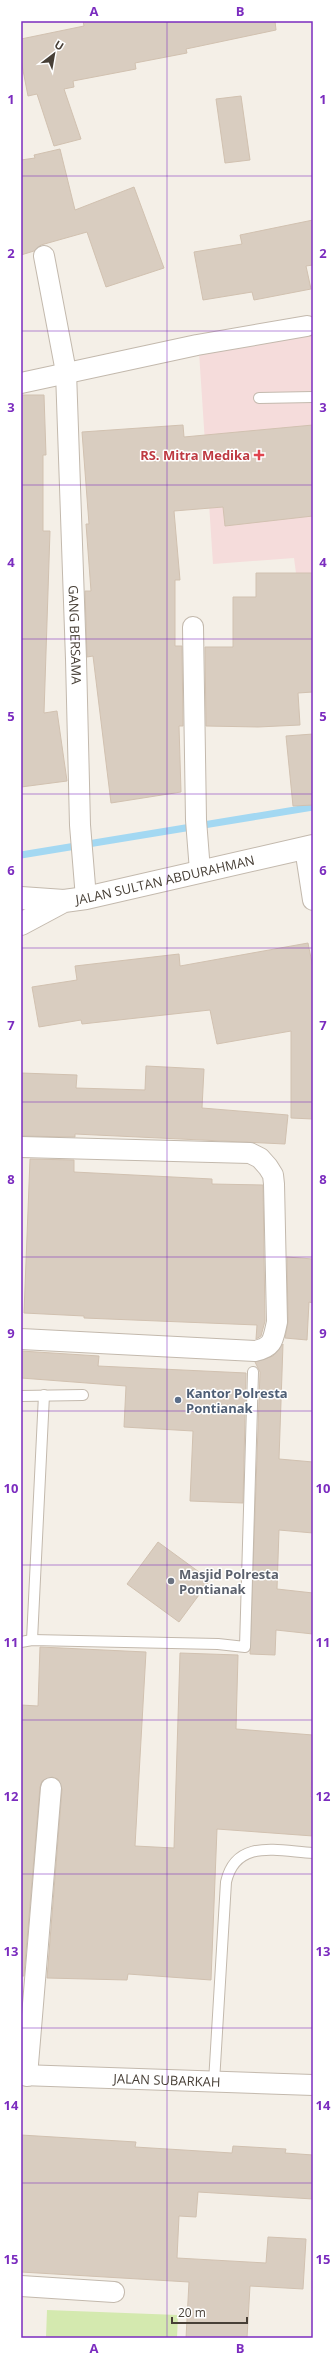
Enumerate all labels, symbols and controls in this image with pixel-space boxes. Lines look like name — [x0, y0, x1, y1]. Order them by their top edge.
text: A — [90, 2, 99, 20]
text: B — [236, 2, 245, 20]
north arrow — [34, 34, 74, 74]
text: U — [52, 36, 67, 54]
text: 1 — [7, 90, 15, 108]
text: 1 — [319, 90, 327, 108]
text: 2 — [7, 244, 15, 262]
text: 2 — [319, 244, 327, 262]
text: 3 — [7, 398, 15, 416]
text: 3 — [319, 398, 327, 416]
place label: RS. Mitra Medika — [140, 446, 250, 464]
marker: RS. Mitra Medika — [253, 449, 265, 461]
text: 4 — [7, 553, 15, 571]
text: 4 — [319, 553, 327, 571]
street label: GANG BERSAMA — [64, 585, 86, 685]
text: 5 — [7, 707, 15, 725]
text: 5 — [319, 707, 327, 725]
street label: JALAN SULTAN ABDURAHMAN — [72, 851, 256, 909]
text: 6 — [7, 861, 15, 879]
text: 6 — [319, 861, 327, 879]
text: 7 — [7, 1016, 15, 1034]
text: 7 — [319, 1016, 327, 1034]
text: 8 — [7, 1170, 15, 1188]
text: 8 — [319, 1170, 327, 1188]
text: 9 — [7, 1324, 15, 1342]
text: 9 — [319, 1324, 327, 1342]
place label: Kantor Polresta Pontianak — [186, 1384, 288, 1417]
marker: Kantor Polresta Pontianak — [173, 1395, 183, 1405]
text: 10 — [4, 1479, 18, 1497]
text: 10 — [316, 1479, 330, 1497]
place label: Masjid Polresta Pontianak — [179, 1565, 279, 1598]
marker: Masjid Polresta Pontianak — [166, 1576, 176, 1586]
text: 11 — [4, 1633, 18, 1651]
text: 11 — [316, 1633, 330, 1651]
text: 12 — [4, 1787, 19, 1805]
text: 12 — [316, 1787, 331, 1805]
text: 13 — [4, 1942, 18, 1960]
text: 13 — [316, 1942, 330, 1960]
street label: JALAN SUBARKAH — [111, 2069, 221, 2091]
text: 14 — [4, 2096, 19, 2114]
text: 14 — [316, 2096, 331, 2114]
text: 15 — [4, 2250, 18, 2268]
text: 15 — [316, 2250, 330, 2268]
scale bar — [172, 2299, 247, 2325]
text: 20 m — [178, 2304, 206, 2321]
text: A — [90, 2339, 99, 2357]
text: B — [236, 2339, 245, 2357]

